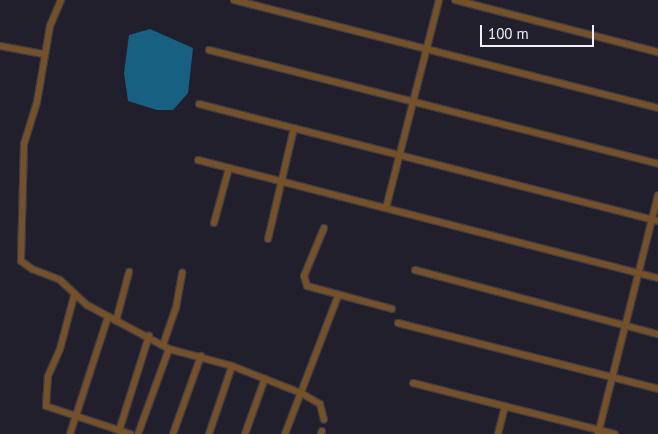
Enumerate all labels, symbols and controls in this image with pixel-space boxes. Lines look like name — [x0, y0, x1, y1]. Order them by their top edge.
scale bar — [483, 15, 597, 47]
text: 100 m — [488, 24, 529, 43]

